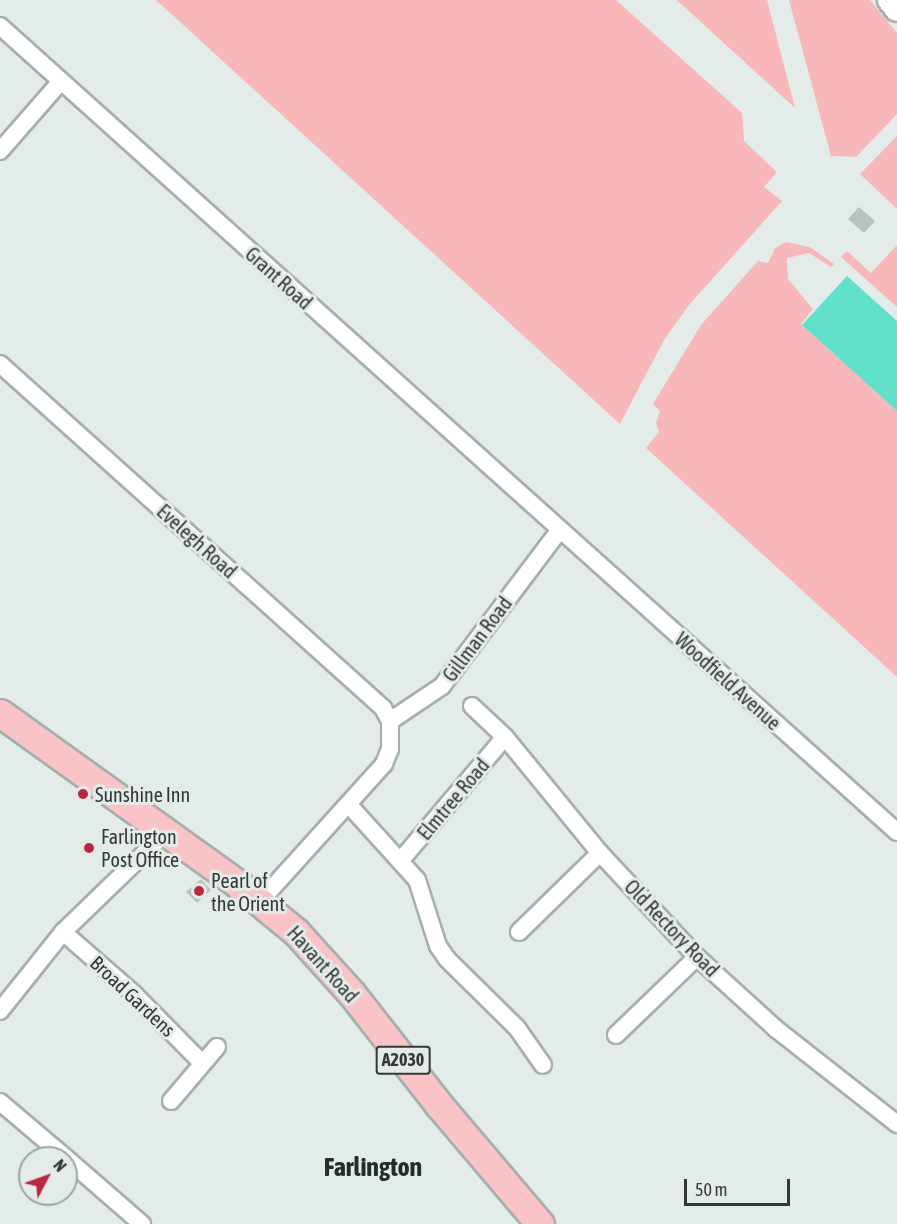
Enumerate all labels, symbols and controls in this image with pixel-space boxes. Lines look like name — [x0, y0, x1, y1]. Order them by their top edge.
street label: Grant Road — [241, 242, 317, 314]
street label: Evelegh Road — [152, 499, 242, 583]
street label: Gillman Road — [437, 592, 517, 686]
street label: Woodfield Avenue — [670, 627, 786, 735]
street label: Elmtree Road — [412, 753, 494, 845]
place label: Sunshine Inn — [95, 782, 190, 806]
marker: Sunshine Inn — [76, 787, 90, 801]
place label: Farlington Post Office — [101, 825, 179, 872]
marker: Farlington Post Office — [82, 841, 96, 855]
place label: Pearl of the Orient — [211, 868, 285, 915]
street label: Old Rectory Road — [620, 875, 724, 981]
marker: Pearl of the Orient — [192, 884, 206, 898]
street label: Havant Road — [282, 921, 364, 1007]
street label: Broad Gardens — [86, 951, 180, 1041]
road number: A2030 — [374, 1045, 432, 1075]
north arrow — [18, 1146, 78, 1206]
district label: Farlington — [324, 1152, 422, 1184]
text: N — [50, 1156, 70, 1175]
scale bar — [687, 1167, 794, 1205]
text: 50 m — [695, 1179, 727, 1200]

